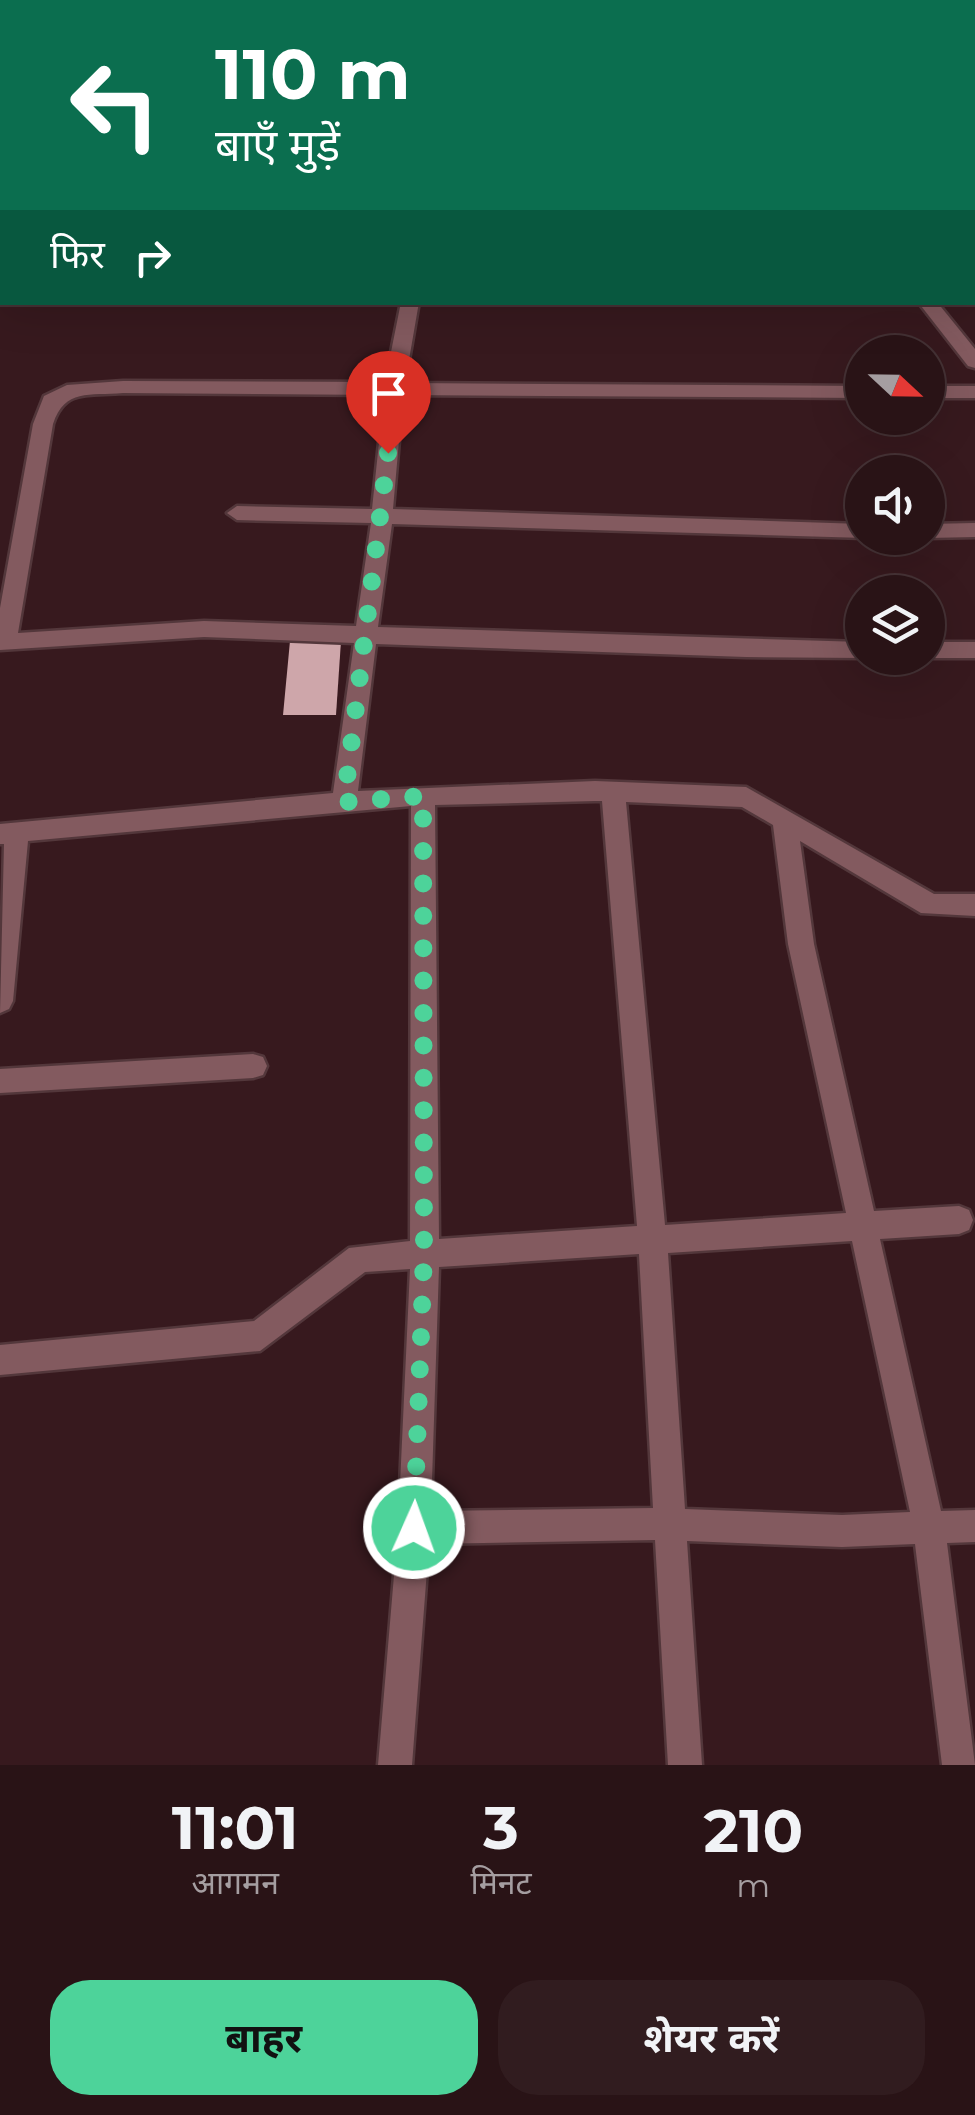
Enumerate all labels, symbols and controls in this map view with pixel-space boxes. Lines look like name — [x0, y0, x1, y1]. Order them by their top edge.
text: 110 m — [215, 31, 411, 117]
icon: left — [50, 40, 180, 170]
text: बाएँ मुड़ें — [215, 117, 340, 172]
icon: right — [125, 230, 180, 285]
text: फिर — [50, 231, 105, 278]
north arrow — [845, 335, 945, 435]
map controls — [845, 335, 945, 675]
pin — [346, 351, 431, 454]
icon: arrive — [361, 366, 416, 421]
button: sound — [845, 455, 945, 555]
button: layers — [845, 575, 945, 675]
position arrow — [362, 1476, 466, 1580]
text: 11:01 — [172, 1791, 299, 1864]
text: 3 — [483, 1791, 519, 1864]
text: 210 — [704, 1794, 803, 1867]
text: आगमन — [191, 1863, 279, 1902]
text: मिनट — [470, 1863, 532, 1902]
text: m — [736, 1866, 770, 1905]
button: बाहर — [50, 1980, 478, 2095]
button: शेयर करें — [498, 1980, 925, 2095]

